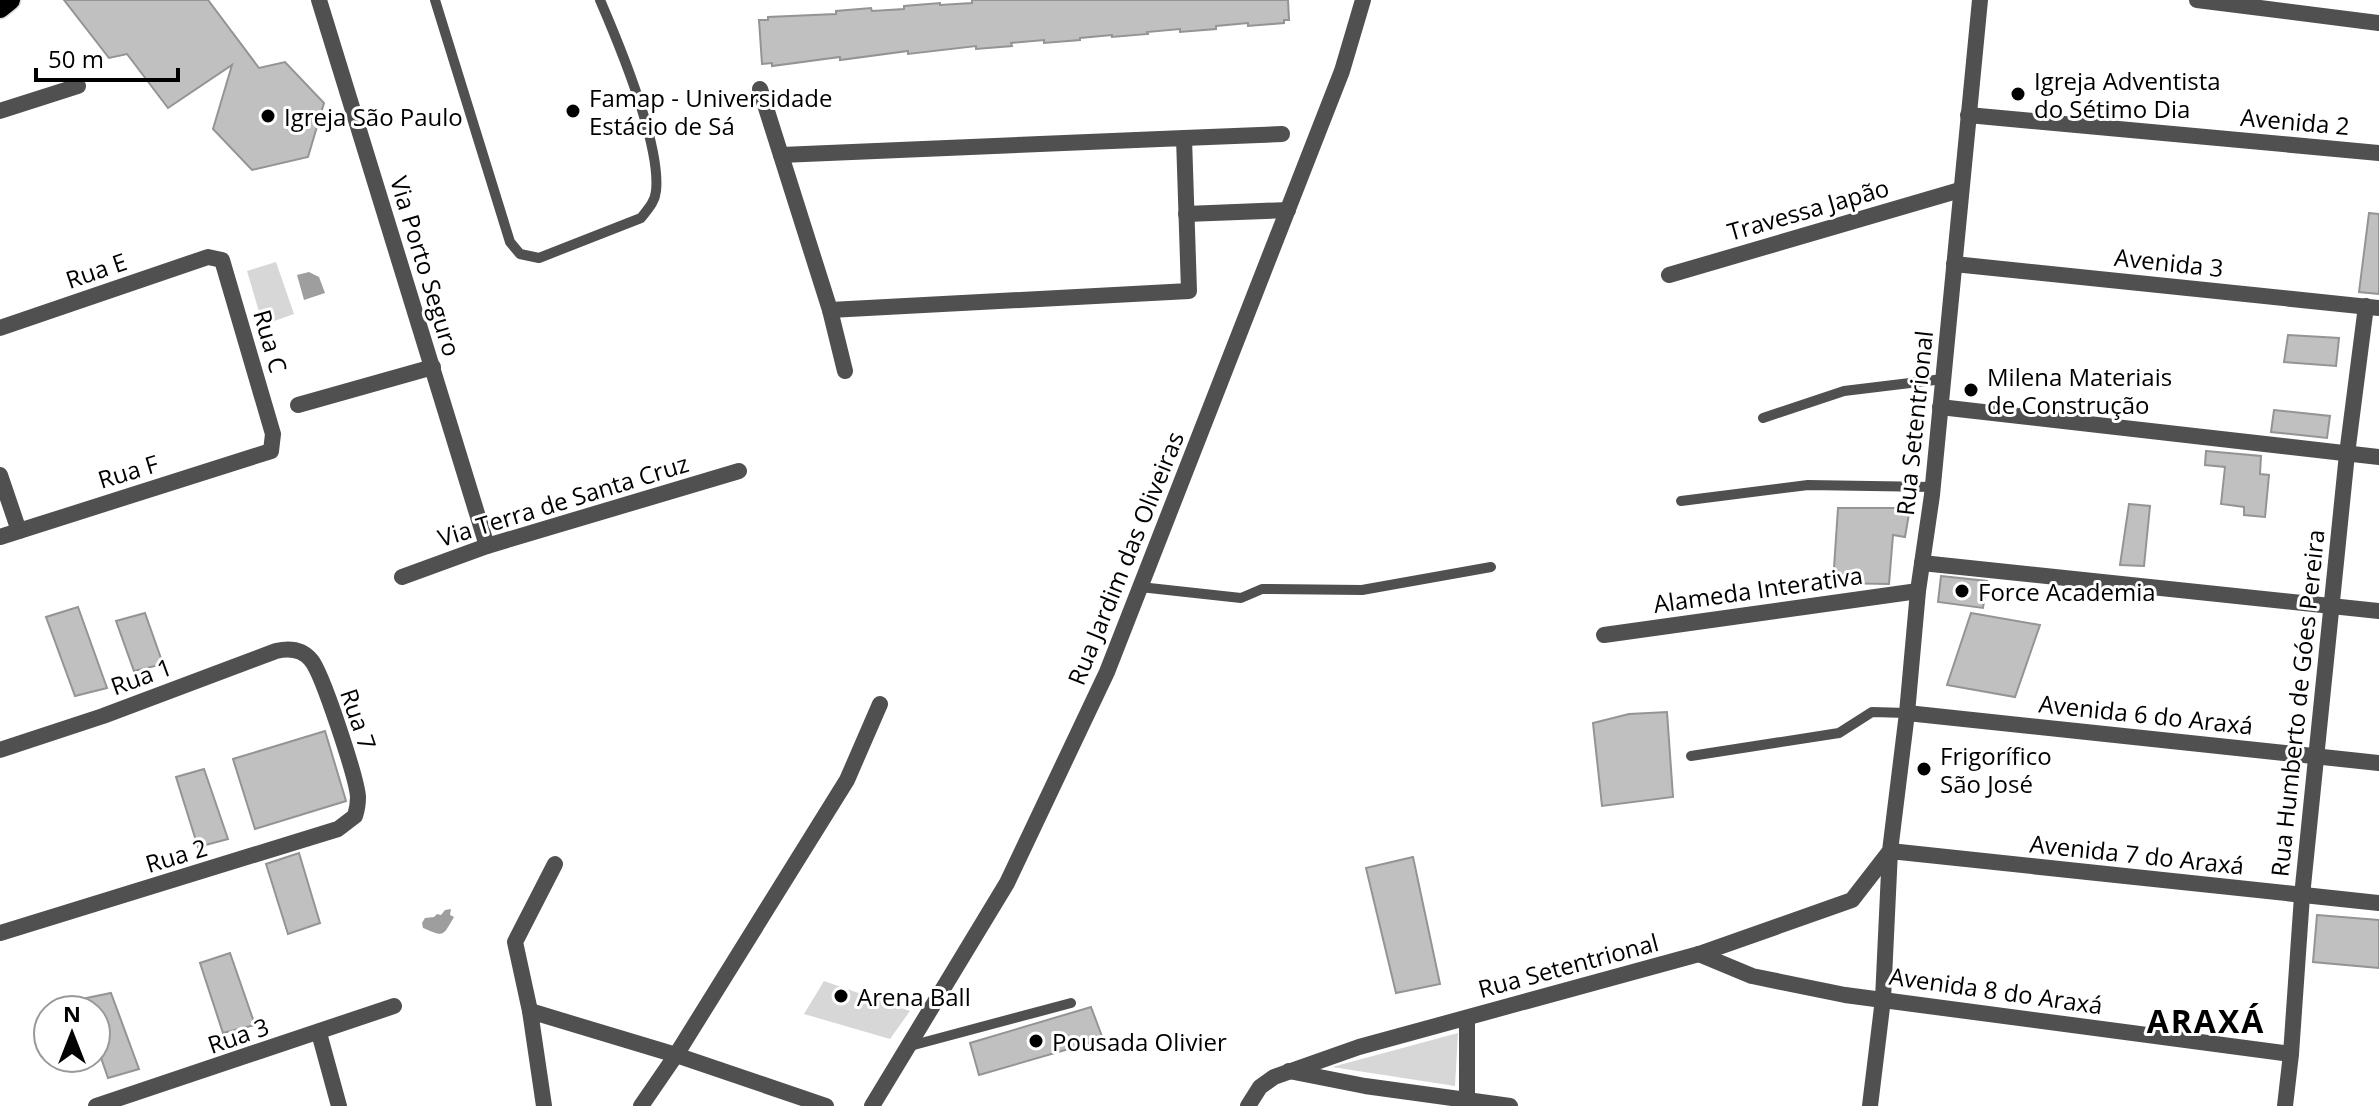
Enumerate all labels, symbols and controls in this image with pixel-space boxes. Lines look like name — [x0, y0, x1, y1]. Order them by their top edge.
scale bar — [36, 32, 178, 82]
text: 50 m — [48, 42, 104, 75]
place label: Igreja Adventista do Sétimo Dia — [2034, 64, 2221, 125]
place label: Famap - Universidade Estácio de Sá — [589, 81, 832, 142]
marker: Igreja Adventista do Sétimo Dia — [2009, 85, 2027, 103]
place label: Igreja São Paulo — [284, 100, 463, 133]
street label: Avenida 2 — [2239, 100, 2351, 142]
marker: Famap - Universidade Estácio de Sá — [564, 102, 582, 120]
marker: Igreja São Paulo — [259, 107, 277, 125]
street label: Travessa Japão — [1723, 170, 1893, 248]
street label: Via Porto Seguro — [383, 172, 469, 360]
street label: Avenida 3 — [2113, 240, 2225, 284]
street label: Rua E — [61, 244, 131, 296]
street label: Rua C — [246, 306, 296, 376]
street label: Rua Setentrional — [1888, 329, 1940, 517]
place label: Milena Materiais de Construção — [1987, 360, 2172, 421]
marker: Milena Materiais de Construção — [1962, 381, 1980, 399]
street label: Rua Jardim das Oliveiras — [1059, 426, 1191, 690]
street label: Rua F — [94, 446, 162, 496]
street label: Via Terra de Santa Cruz — [434, 446, 692, 554]
street label: Rua Humberto de Góes Pereira — [2262, 528, 2332, 878]
street label: Alameda Interativa — [1651, 558, 1865, 620]
place label: Force Academia — [1978, 575, 2156, 608]
marker: Force Academia — [1953, 582, 1971, 600]
street label: Rua 1 — [106, 650, 176, 702]
street label: Rua 7 — [333, 684, 385, 754]
street label: Avenida 6 do Araxá — [2037, 686, 2255, 742]
place label: Frigorífico São José — [1940, 739, 2052, 800]
marker: Frigorífico São José — [1915, 760, 1933, 778]
street label: Avenida 7 do Araxá — [2028, 826, 2246, 882]
street label: Rua 2 — [141, 830, 211, 880]
street label: Rua Setentrional — [1474, 925, 1662, 1005]
street label: Avenida 8 do Araxá — [1887, 959, 2105, 1021]
place label: Arena Ball — [857, 980, 971, 1013]
marker: Arena Ball — [832, 987, 850, 1005]
north arrow — [32, 994, 112, 1074]
text: N — [63, 998, 81, 1028]
district label: ARAXÁ — [2147, 999, 2265, 1042]
street label: Rua 3 — [203, 1009, 273, 1061]
place label: Pousada Olivier — [1052, 1025, 1227, 1058]
marker: Pousada Olivier — [1027, 1032, 1045, 1050]

